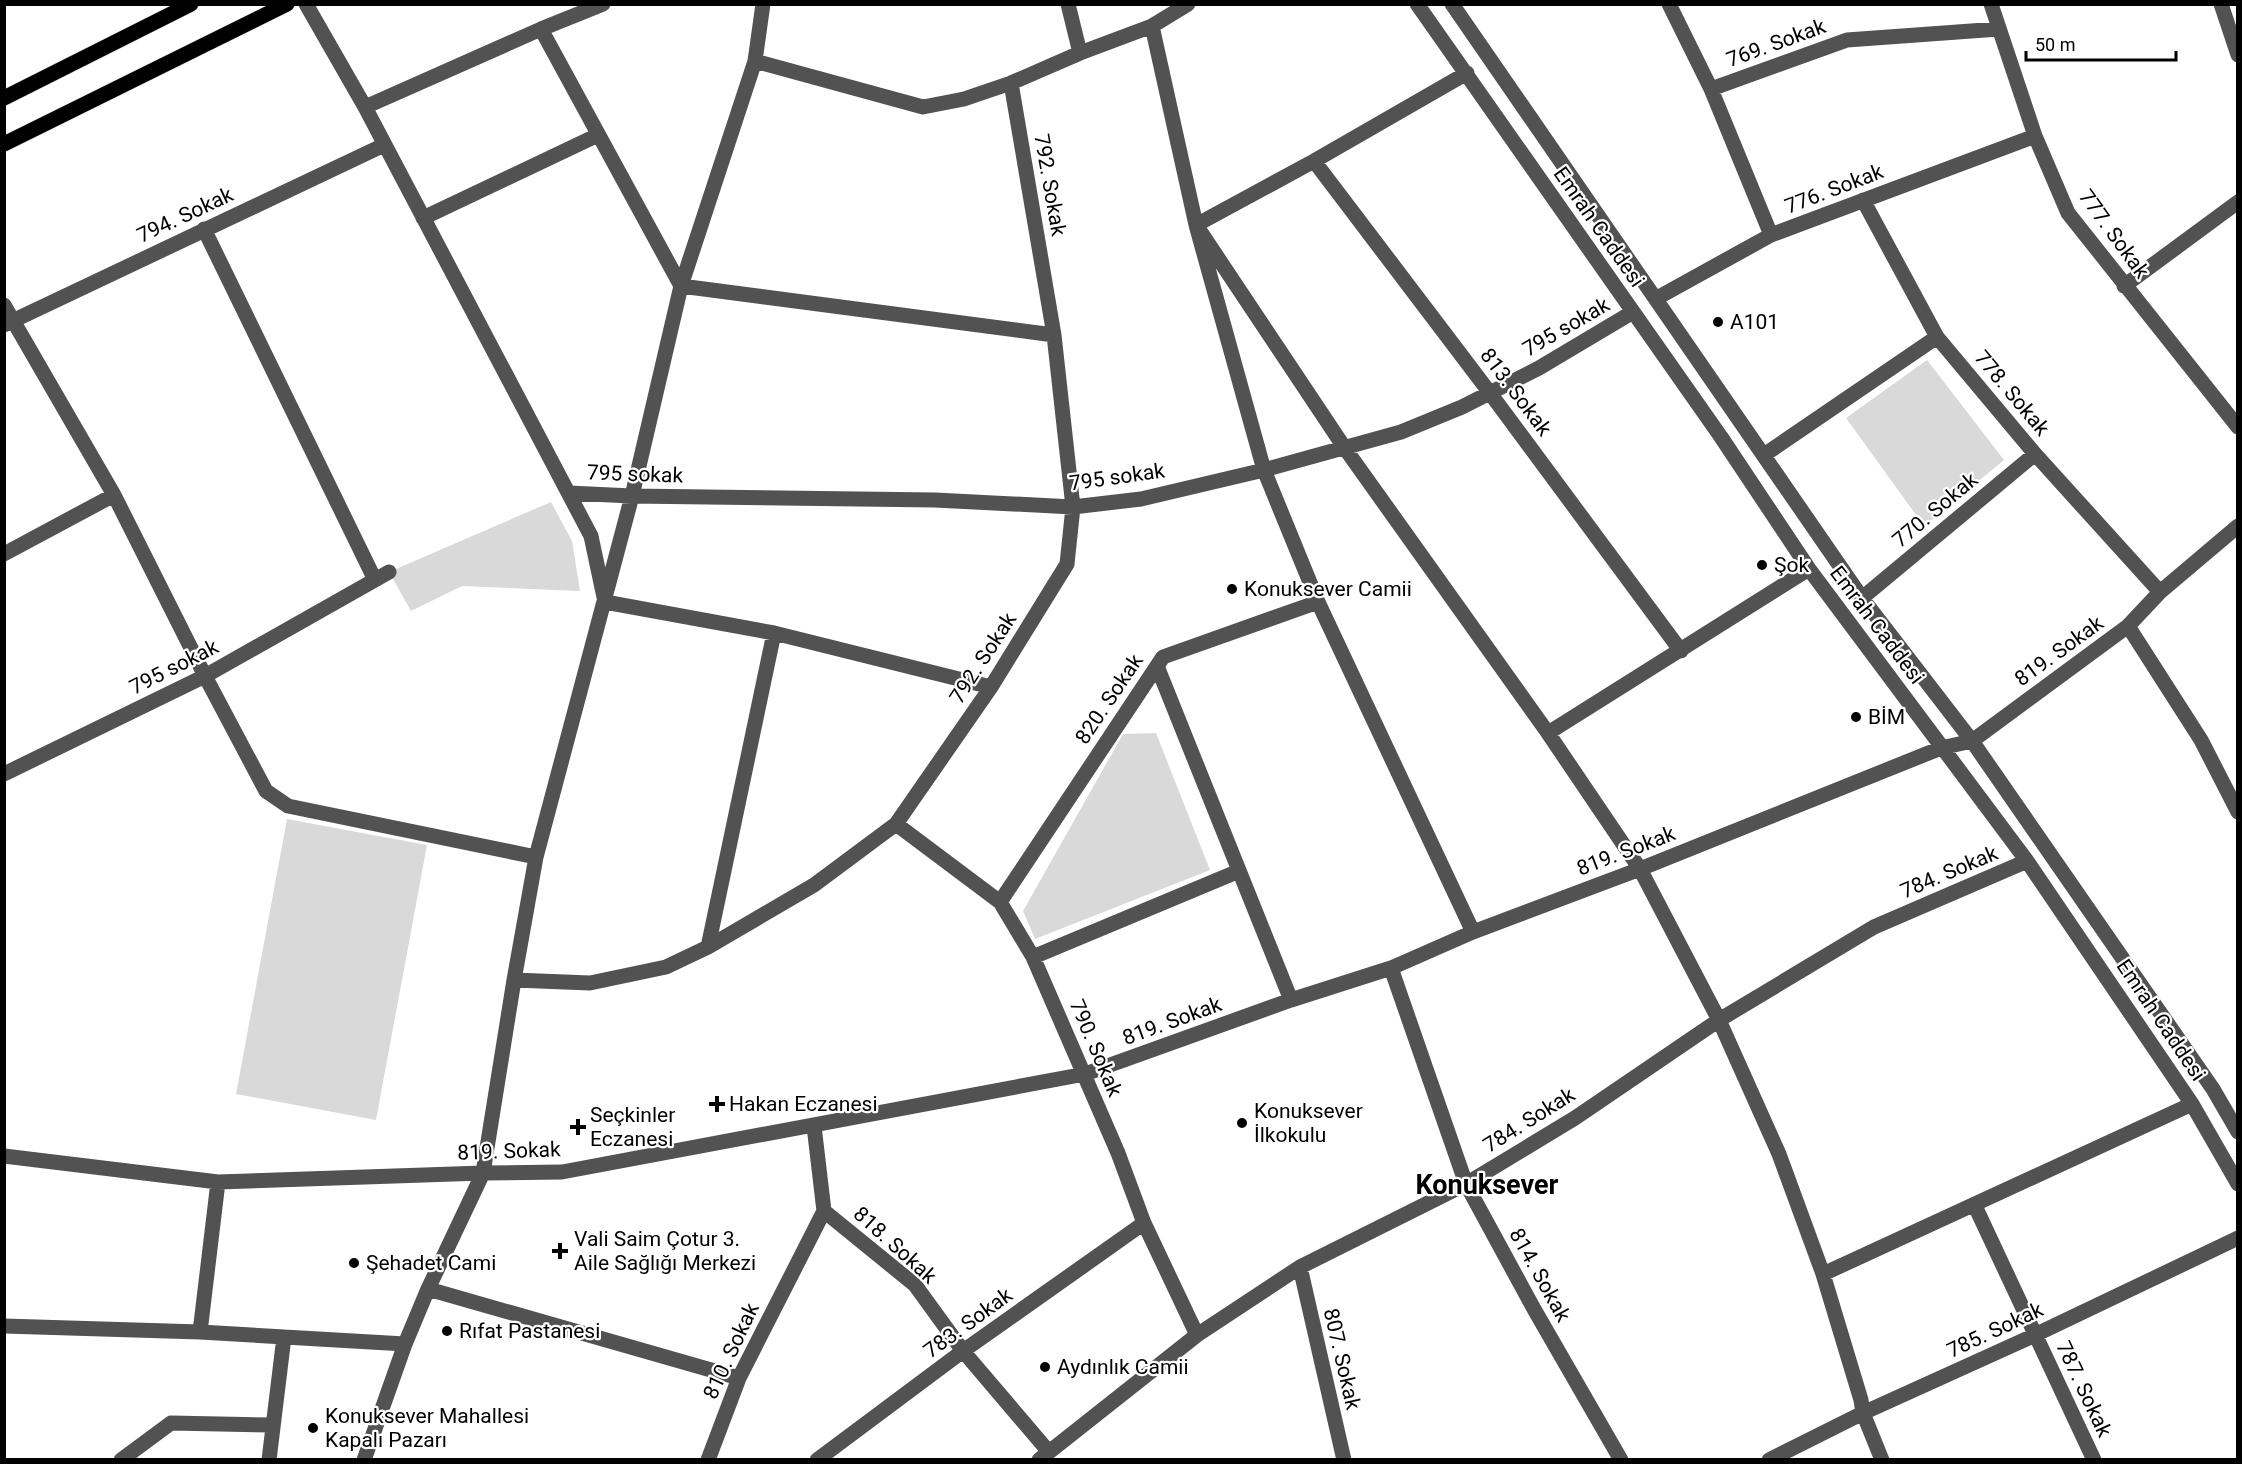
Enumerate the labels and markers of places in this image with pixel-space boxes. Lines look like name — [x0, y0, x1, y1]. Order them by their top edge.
place label: A101 — [1730, 310, 1779, 334]
marker: A101 — [1711, 315, 1725, 329]
place label: Şok — [1774, 553, 1809, 577]
marker: Şok — [1755, 558, 1769, 572]
place label: Konuksever Camii — [1244, 577, 1412, 601]
marker: Konuksever Camii — [1225, 582, 1239, 596]
place label: BİM — [1868, 705, 1905, 729]
marker: BİM — [1849, 710, 1863, 724]
place label: Hakan Eczanesi — [729, 1092, 878, 1116]
marker: Hakan Eczanesi — [710, 1097, 724, 1111]
place label: Konuksever İlkokulu — [1254, 1099, 1363, 1147]
place label: Seçkinler Eczanesi — [590, 1103, 675, 1151]
marker: Konuksever İlkokulu — [1235, 1116, 1249, 1130]
marker: Seçkinler Eczanesi — [571, 1120, 585, 1134]
place label: Vali Saim Çotur 3. Aile Sağlığı Merkezi — [574, 1227, 756, 1275]
marker: Vali Saim Çotur 3. Aile Sağlığı Merkezi — [551, 1242, 569, 1260]
place label: Şehadet Cami — [366, 1251, 496, 1275]
marker: Şehadet Cami — [347, 1256, 361, 1270]
place label: Rıfat Pastanesi — [459, 1319, 600, 1343]
marker: Rıfat Pastanesi — [440, 1324, 454, 1338]
place label: Aydınlık Camii — [1057, 1355, 1189, 1379]
marker: Aydınlık Camii — [1038, 1360, 1052, 1374]
place label: Konuksever Mahallesi Kapalı Pazarı — [325, 1404, 529, 1452]
marker: Konuksever Mahallesi Kapalı Pazarı — [306, 1421, 320, 1435]

